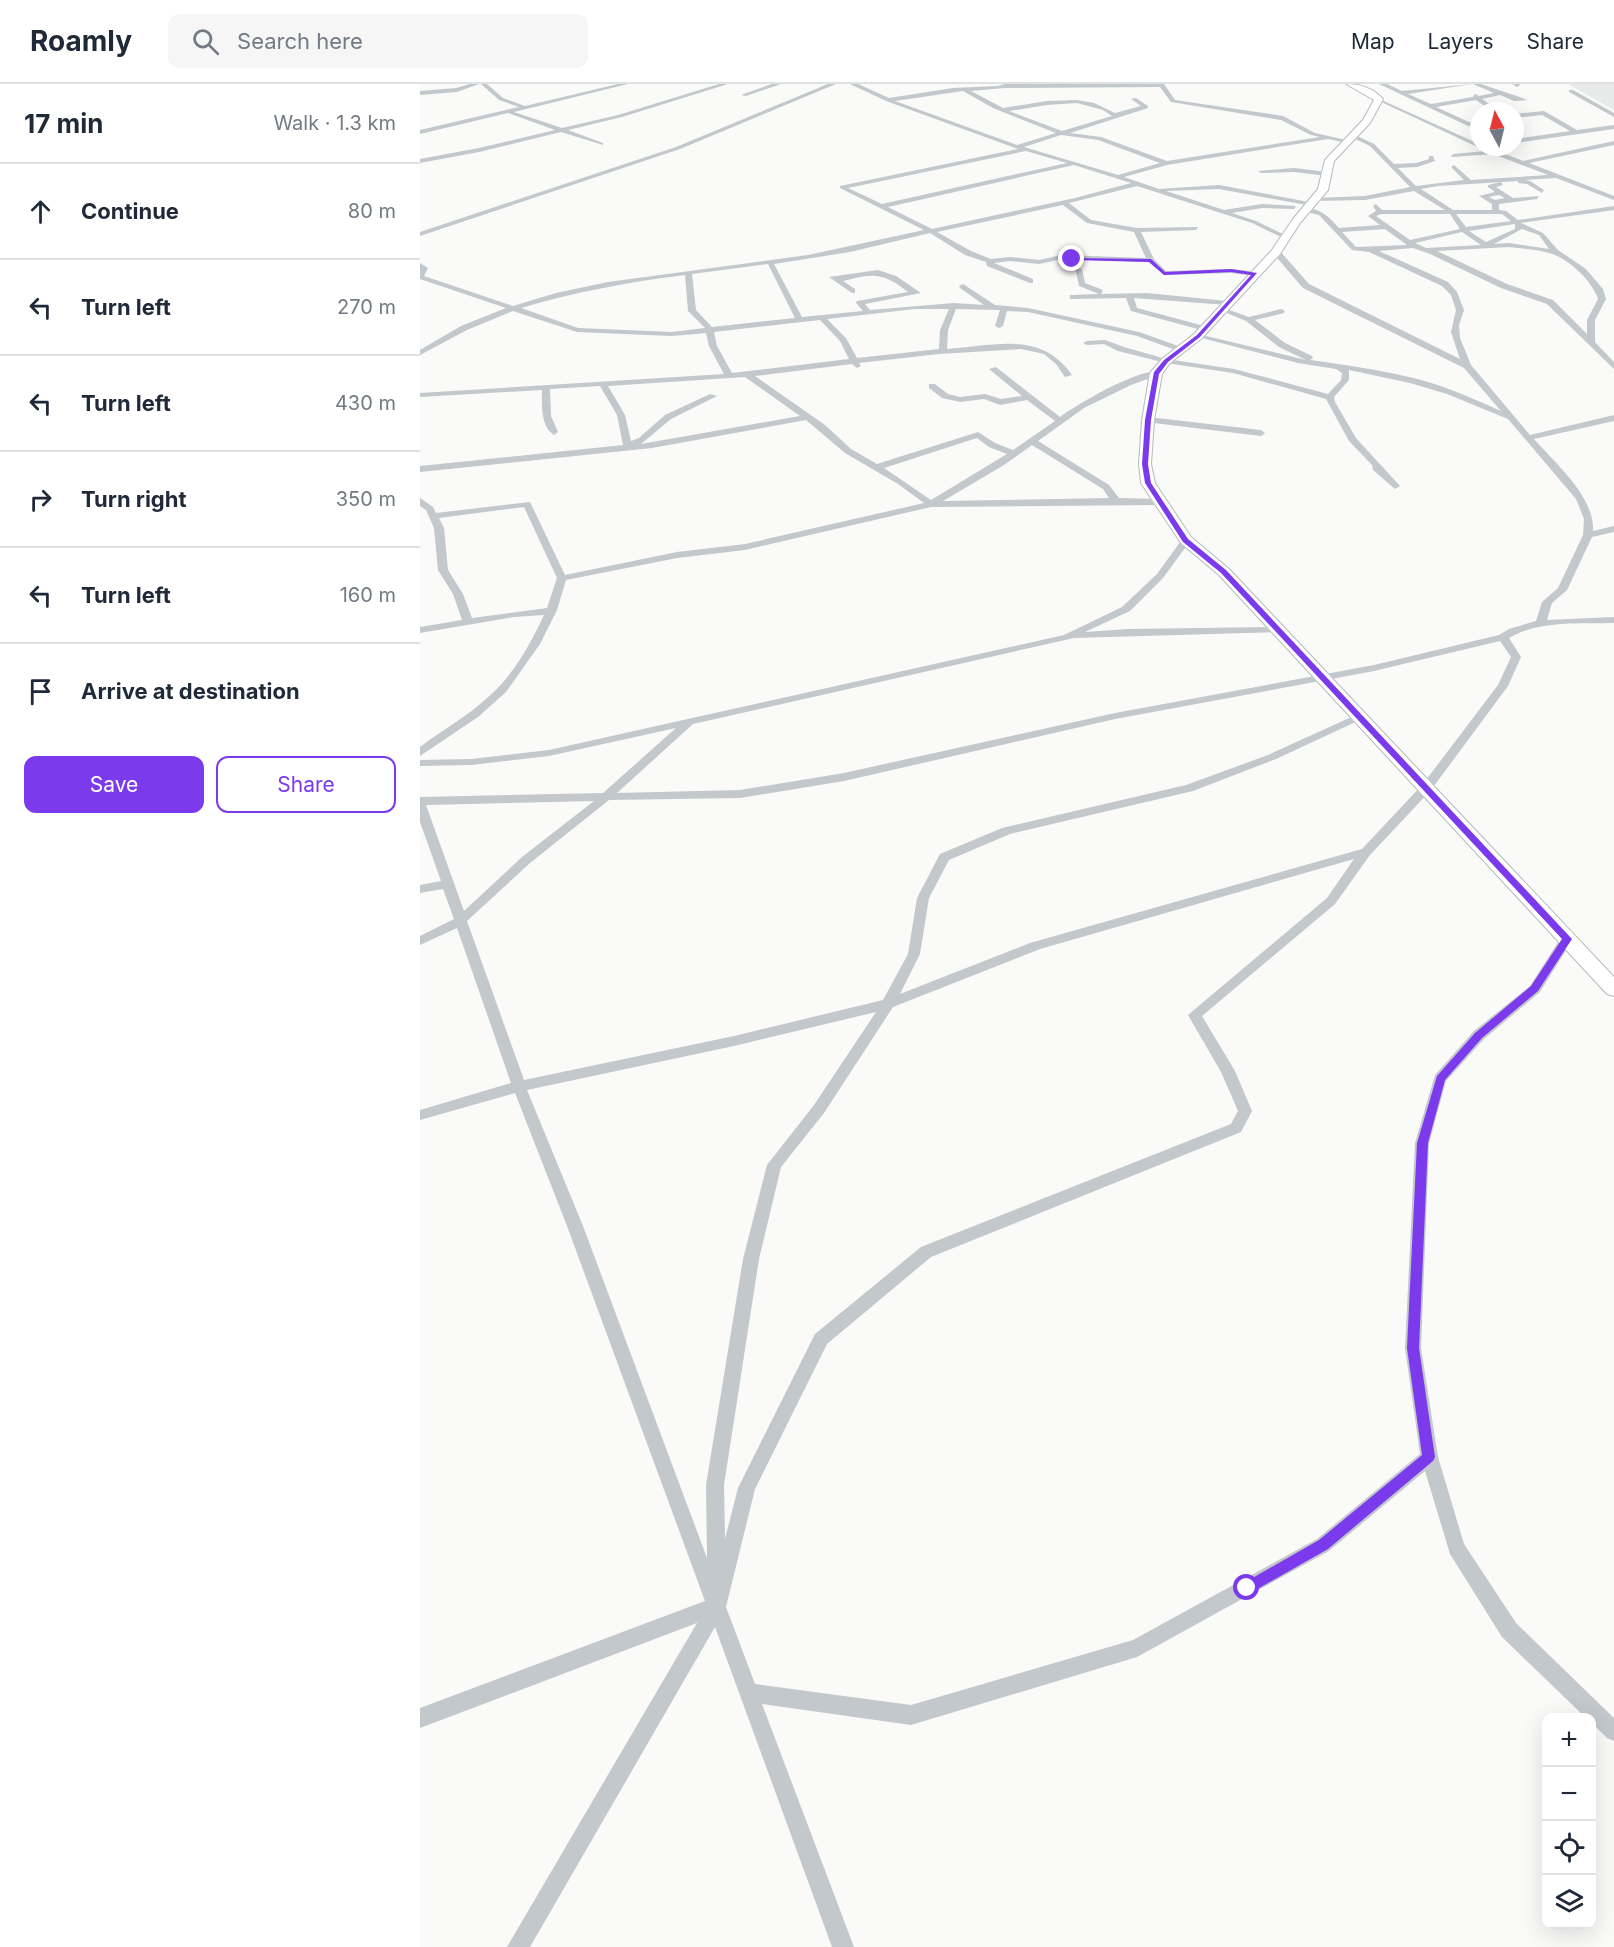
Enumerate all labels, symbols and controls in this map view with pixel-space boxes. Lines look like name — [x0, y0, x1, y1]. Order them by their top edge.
search box — [168, 14, 588, 68]
text: Roamly — [30, 24, 132, 58]
icon: search — [189, 25, 222, 58]
text: Search here — [237, 28, 363, 54]
text: Map — [1351, 29, 1395, 54]
text: Layers — [1428, 29, 1494, 54]
text: Share — [1527, 29, 1584, 54]
north arrow — [1470, 102, 1524, 156]
text: 17 min — [24, 108, 103, 139]
text: Walk · 1.3 km — [273, 111, 396, 135]
icon: ahead — [24, 195, 57, 228]
text: Continue — [81, 198, 179, 224]
text: 80 m — [348, 199, 396, 223]
route end — [1058, 245, 1084, 271]
icon: left — [24, 291, 57, 324]
text: Turn left — [81, 294, 171, 320]
text: 270 m — [337, 295, 396, 319]
icon: left — [24, 387, 57, 420]
text: Turn left — [81, 390, 171, 416]
text: 430 m — [335, 391, 396, 415]
icon: right — [24, 483, 57, 516]
text: Turn right — [81, 486, 187, 512]
text: 350 m — [336, 487, 396, 511]
icon: left — [24, 579, 57, 612]
text: Turn left — [81, 582, 171, 608]
text: 160 m — [340, 583, 396, 607]
icon: arrive — [24, 675, 57, 708]
text: Arrive at destination — [81, 678, 300, 704]
button: Save — [24, 756, 204, 813]
button: Share — [216, 756, 396, 813]
route start — [1233, 1574, 1259, 1600]
map controls — [1542, 1713, 1596, 1929]
button: + — [1542, 1713, 1596, 1767]
button: − — [1542, 1767, 1596, 1821]
button: locate — [1542, 1821, 1596, 1875]
button: layers — [1542, 1875, 1596, 1929]

